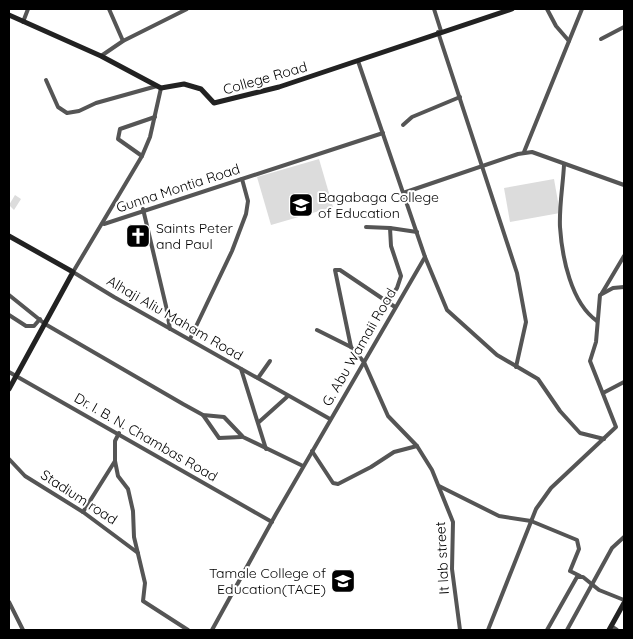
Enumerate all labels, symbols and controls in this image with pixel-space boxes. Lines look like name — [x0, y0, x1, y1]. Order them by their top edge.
street label: College Road — [221, 57, 309, 99]
street label: Gunna Montia Road — [114, 159, 242, 217]
place label: Bagabaga College of Education — [318, 188, 439, 222]
school or university icon: Bagabaga College of Education — [288, 192, 314, 218]
place label: Saints Peter and Paul — [156, 219, 234, 253]
church icon: Saints Peter and Paul — [125, 223, 151, 249]
street label: Alhaji Aliu Maham Road — [104, 272, 246, 364]
street label: G. Abu Wamaii Road — [318, 285, 400, 409]
street label: Dr. I. B. N. Chambas Road — [71, 389, 221, 485]
street label: Stadium road — [37, 466, 121, 528]
street label: It lab street — [431, 521, 453, 595]
place label: Tamale College of Education(TACE) — [209, 564, 326, 598]
school or university icon: Tamale College of Education(TACE) — [330, 568, 356, 594]

